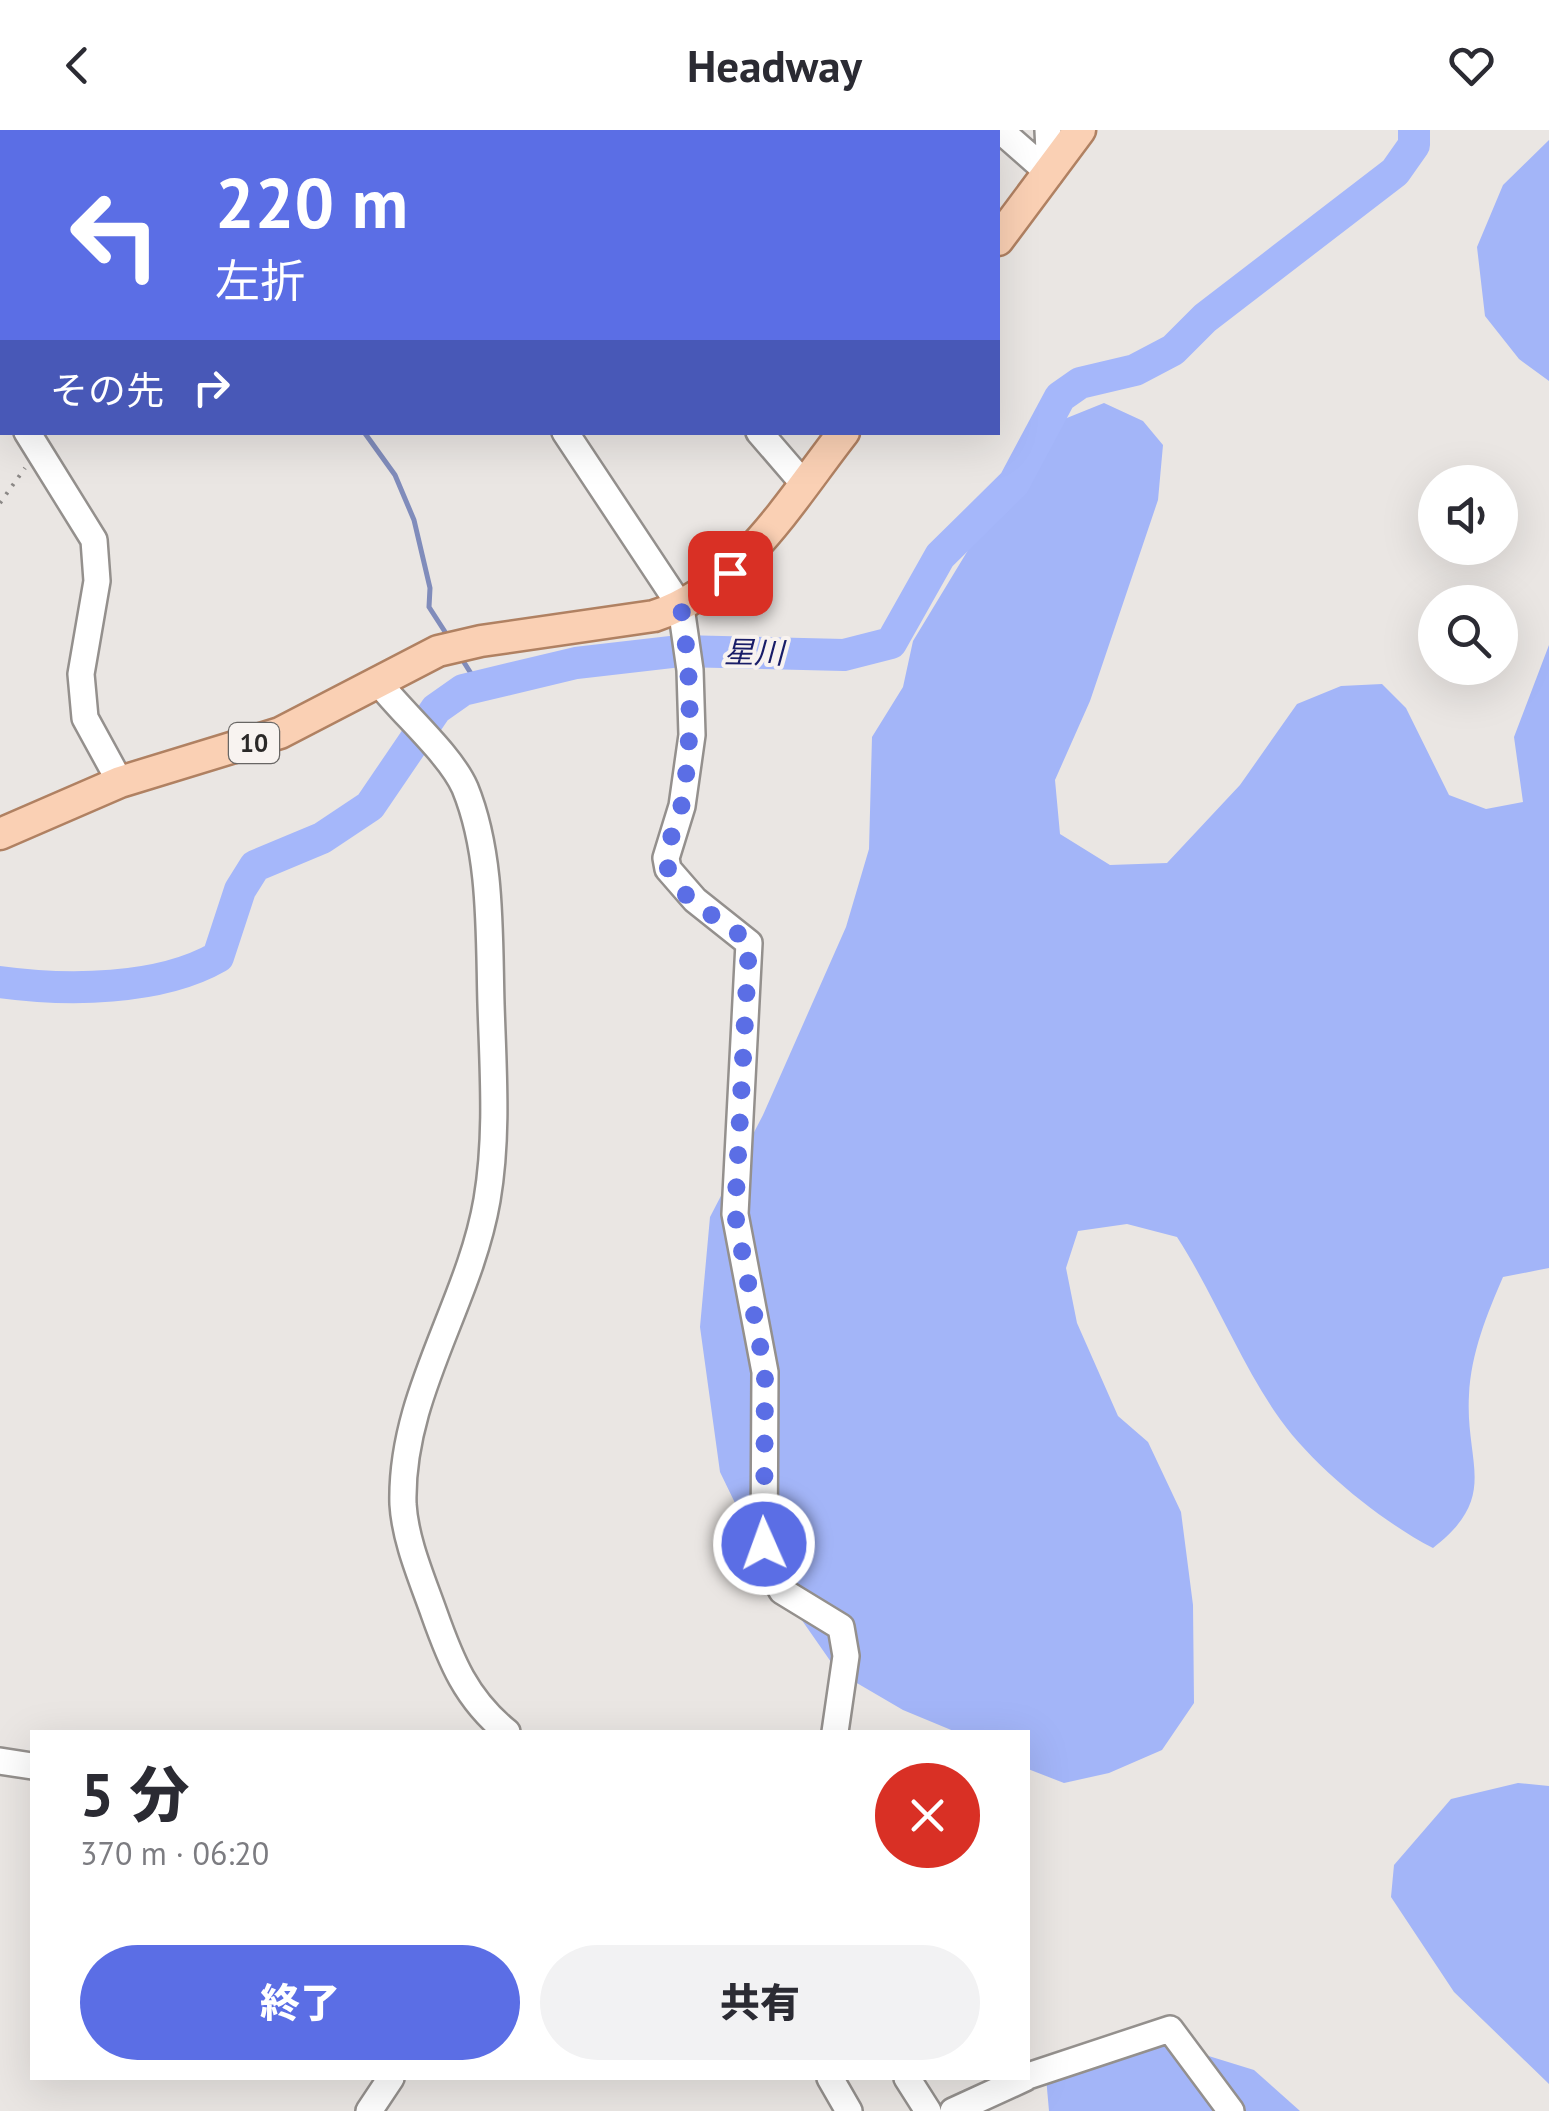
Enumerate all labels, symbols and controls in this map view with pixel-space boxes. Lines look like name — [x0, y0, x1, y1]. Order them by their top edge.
text: Headway — [687, 36, 862, 94]
icon: back — [50, 38, 105, 93]
icon: heart — [1444, 38, 1499, 93]
text: 220 m — [215, 157, 408, 247]
icon: left — [50, 170, 180, 300]
text: 左折 — [215, 251, 305, 309]
icon: right — [184, 360, 239, 415]
text: その先 — [50, 365, 164, 414]
map controls — [1418, 465, 1518, 685]
button: sound — [1418, 465, 1518, 565]
pin — [688, 531, 773, 616]
icon: arrive — [703, 546, 758, 601]
button: search — [1418, 585, 1518, 685]
water label: 星川 — [724, 631, 787, 672]
road number: 10 — [229, 723, 279, 763]
position arrow — [712, 1492, 816, 1596]
text: 5 分 — [80, 1755, 189, 1833]
button: close — [875, 1763, 980, 1868]
text: 370 m · 06:20 — [80, 1832, 269, 1874]
button: 終了 — [80, 1945, 520, 2060]
button: 共有 — [540, 1945, 980, 2060]

